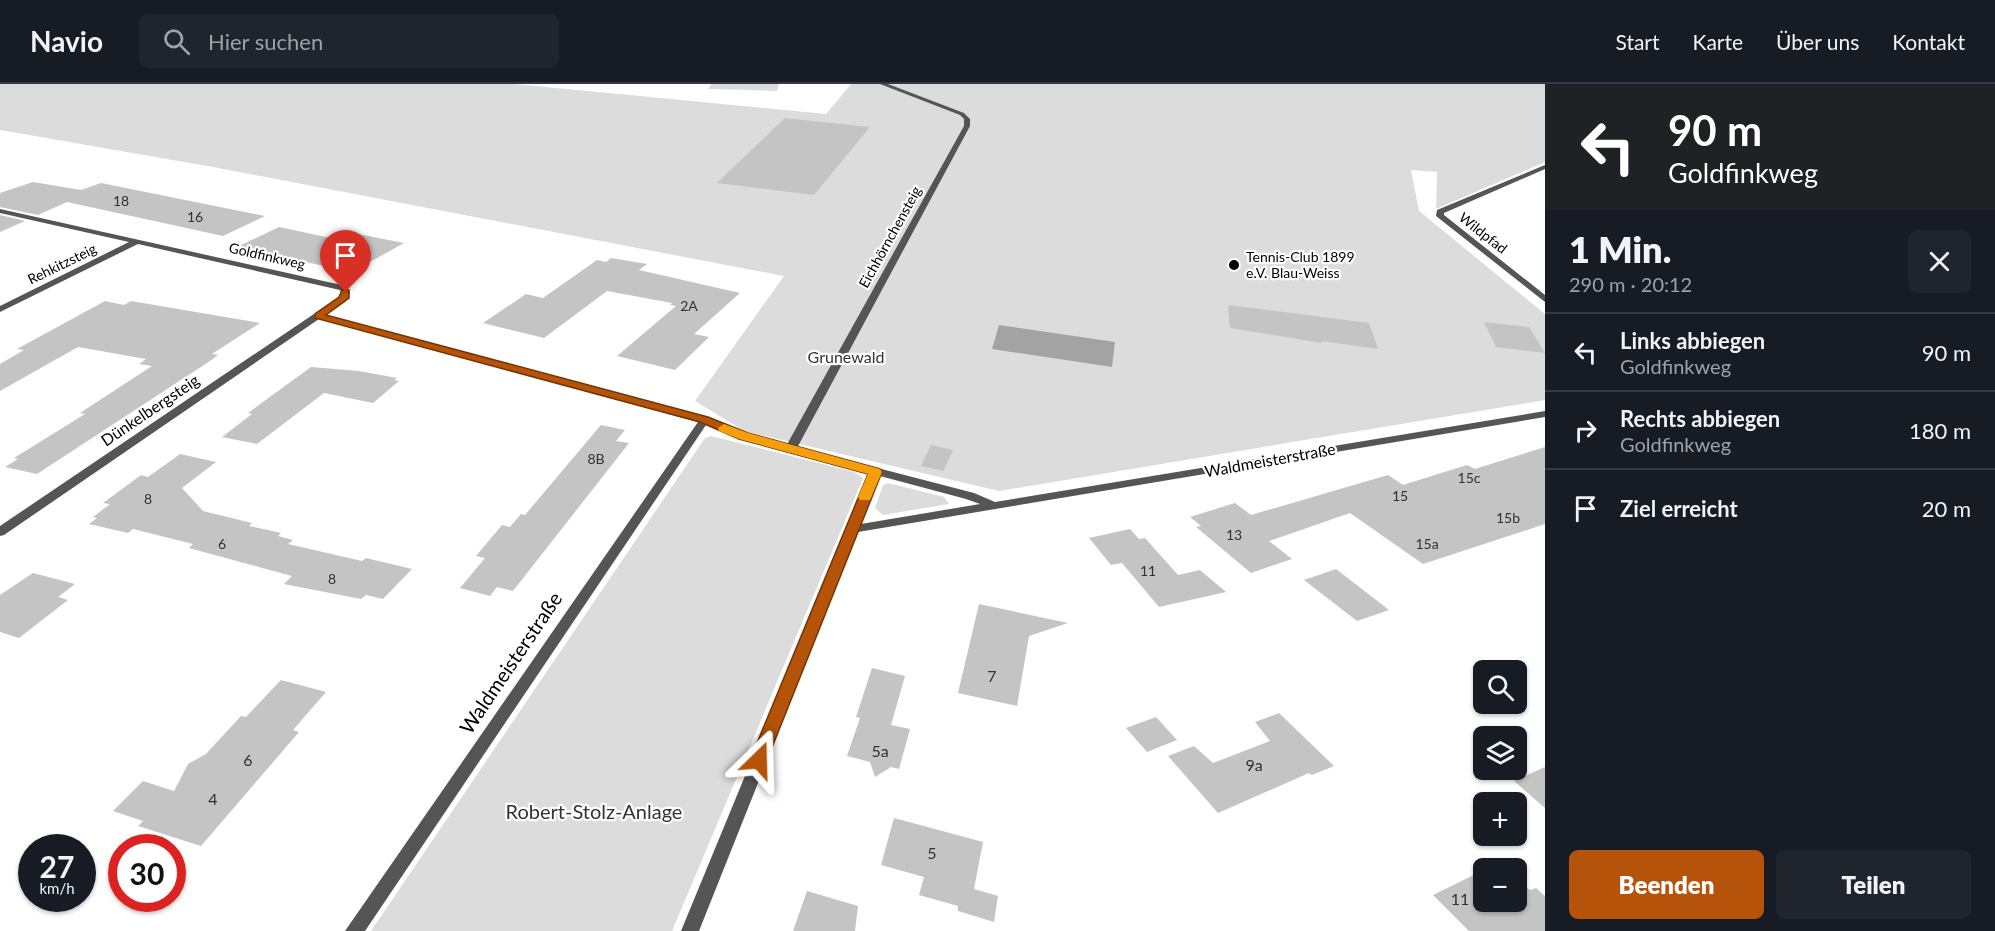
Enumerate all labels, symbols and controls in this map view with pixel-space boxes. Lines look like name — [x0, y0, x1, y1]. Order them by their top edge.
search box — [139, 14, 559, 68]
text: Navio — [30, 24, 103, 58]
icon: search — [160, 25, 193, 58]
text: Hier suchen — [208, 28, 323, 55]
text: Start — [1615, 29, 1660, 54]
text: Karte — [1693, 29, 1743, 54]
text: Über uns — [1776, 29, 1859, 54]
text: Kontakt — [1892, 29, 1965, 54]
text: 90 m — [1668, 105, 1762, 155]
icon: left — [1569, 108, 1647, 186]
text: Goldfinkweg — [1668, 156, 1818, 189]
street label: Eichhörnchensteig — [855, 183, 924, 290]
house number: 18 — [113, 192, 129, 209]
house number: 16 — [187, 208, 203, 225]
street label: Wildpfad — [1456, 209, 1511, 257]
text: 1 Min. — [1569, 227, 1671, 271]
pin — [320, 230, 371, 292]
button: close — [1908, 230, 1971, 293]
street label: Goldfinkweg — [227, 238, 307, 273]
icon: arrive — [329, 239, 362, 272]
street label: Rehkitzsteig — [25, 240, 99, 288]
place label: Tennis-Club 1899 e.V. Blau-Weiss — [1246, 248, 1355, 281]
marker: Tennis-Club 1899 e.V. Blau-Weiss — [1227, 258, 1241, 272]
text: 290 m · 20:12 — [1569, 272, 1692, 296]
house number: 2A — [680, 297, 698, 314]
text: Links abbiegen — [1620, 327, 1765, 354]
icon: left — [1569, 336, 1602, 369]
text: 90 m — [1922, 339, 1971, 366]
park label: Grunewald — [808, 347, 884, 366]
text: Goldfinkweg — [1620, 354, 1731, 378]
street label: Dünkelbergsteig — [97, 370, 202, 449]
text: Rechts abbiegen — [1620, 405, 1780, 432]
icon: right — [1569, 414, 1602, 447]
text: 180 m — [1909, 417, 1971, 444]
text: Goldfinkweg — [1620, 432, 1731, 456]
street label: Waldmeisterstraße — [1203, 439, 1337, 480]
house number: 8B — [587, 450, 605, 467]
house number: 15c — [1458, 469, 1481, 486]
house number: 15 — [1392, 487, 1408, 504]
house number: 8 — [144, 490, 152, 507]
icon: arrive — [1569, 492, 1602, 525]
text: Ziel erreicht — [1620, 495, 1738, 522]
text: 20 m — [1922, 495, 1971, 522]
house number: 15b — [1496, 509, 1520, 526]
house number: 13 — [1226, 526, 1242, 543]
house number: 6 — [218, 535, 226, 552]
house number: 15a — [1415, 535, 1439, 552]
house number: 11 — [1140, 562, 1156, 579]
house number: 8 — [328, 570, 336, 587]
street label: Waldmeisterstraße — [454, 587, 566, 738]
map controls — [1473, 660, 1527, 912]
button: search — [1473, 660, 1527, 714]
house number: 7 — [987, 666, 997, 685]
button: layers — [1473, 726, 1527, 780]
position arrow — [727, 728, 791, 792]
house number: 5a — [871, 741, 889, 760]
house number: 6 — [243, 750, 253, 769]
house number: 9a — [1245, 755, 1263, 774]
house number: 4 — [208, 789, 218, 808]
button: + — [1473, 792, 1527, 846]
park label: Robert-Stolz-Anlage — [506, 799, 682, 823]
speed limit sign: 30 — [108, 834, 186, 912]
house number: 5 — [927, 843, 937, 862]
text: 27 — [40, 848, 74, 884]
button: Beenden — [1569, 850, 1764, 919]
button: Teilen — [1776, 850, 1971, 919]
button: − — [1473, 858, 1527, 912]
text: km/h — [39, 879, 75, 897]
house number: 11 — [1451, 889, 1469, 908]

